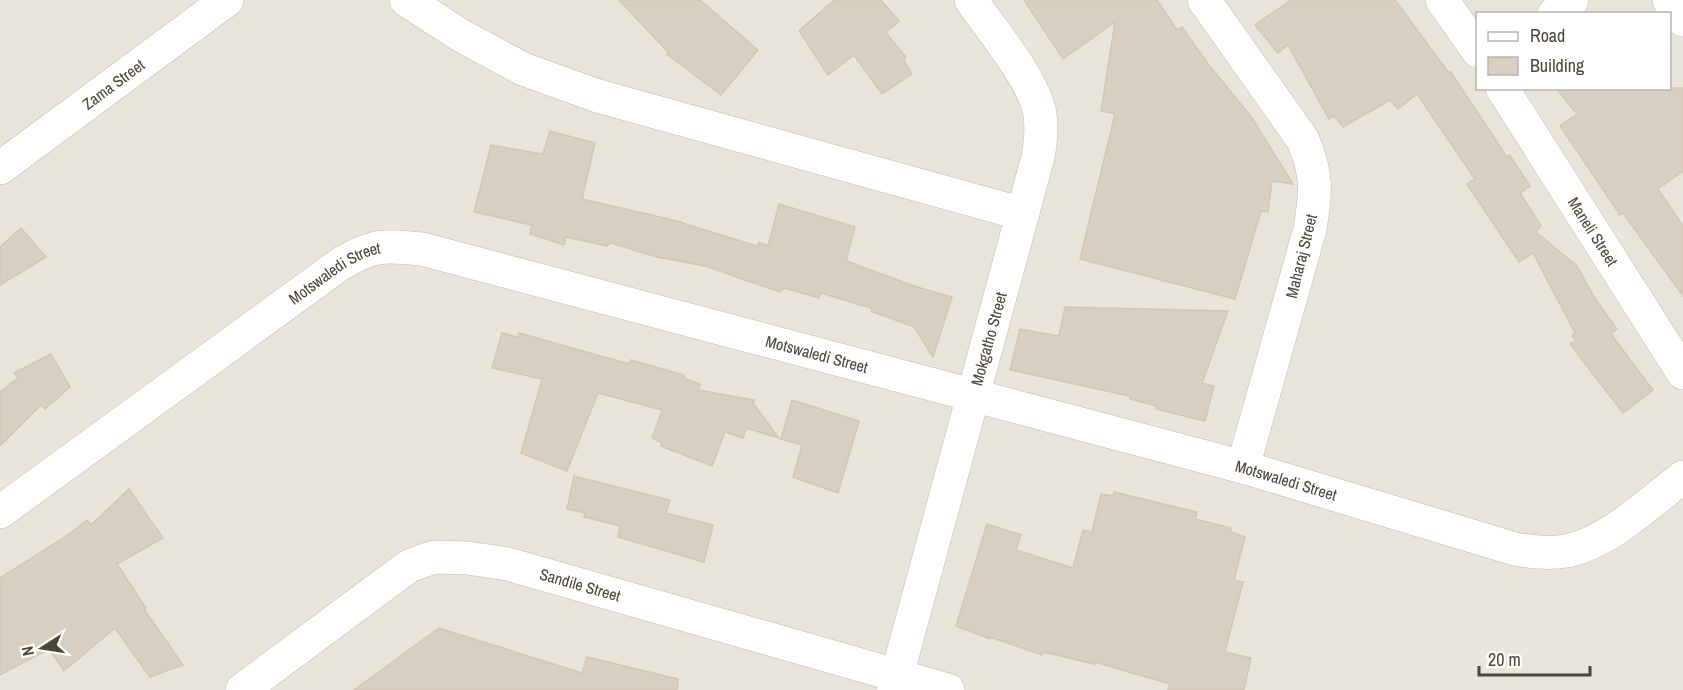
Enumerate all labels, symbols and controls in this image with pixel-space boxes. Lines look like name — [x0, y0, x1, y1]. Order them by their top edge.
legend — [1476, 12, 1671, 90]
text: Road — [1530, 23, 1565, 48]
text: Building — [1530, 53, 1585, 78]
street label: Zama Street — [78, 54, 149, 114]
street label: Maneli Street — [1563, 193, 1624, 271]
street label: Maharaj Street — [1280, 211, 1322, 300]
street label: Motswaledi Street — [284, 237, 382, 309]
street label: Mokgatho Street — [965, 289, 1012, 388]
street label: Motswaledi Street — [763, 330, 871, 378]
street label: Motswaledi Street — [1233, 454, 1340, 506]
street label: Sandile Street — [537, 563, 623, 607]
north arrow — [12, 618, 72, 678]
scale bar — [1479, 639, 1590, 677]
text: N — [16, 644, 39, 658]
text: 20 m — [1488, 647, 1521, 672]

